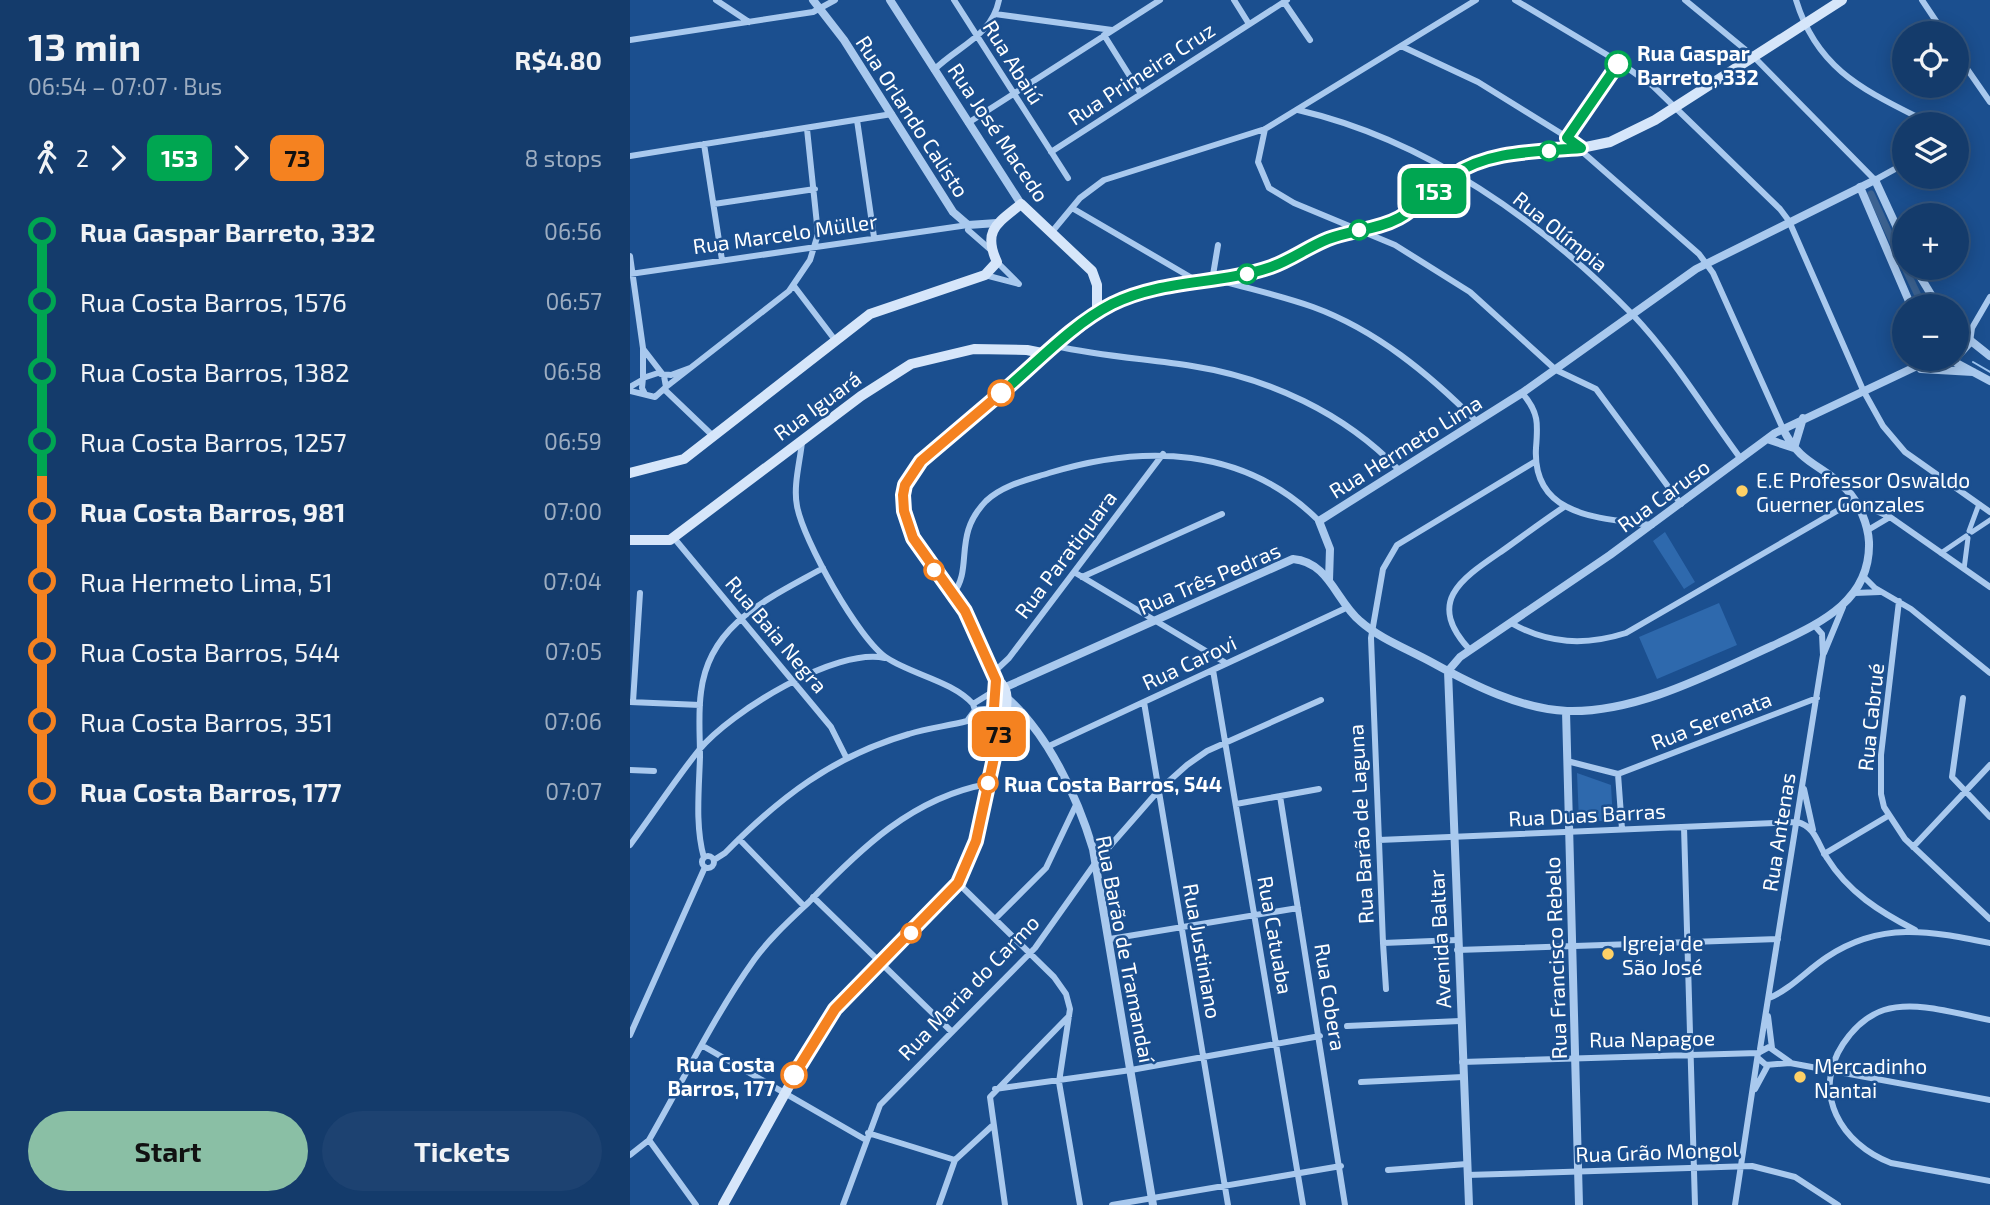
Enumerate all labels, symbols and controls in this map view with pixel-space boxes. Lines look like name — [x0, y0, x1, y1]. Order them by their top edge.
street label: Rua Abaiú — [978, 15, 1050, 109]
street label: Rua Primeira Cruz — [1063, 16, 1219, 130]
map controls — [1892, 21, 1969, 371]
button: locate — [1892, 21, 1969, 98]
text: 13 min — [28, 23, 141, 69]
street label: Rua Orlando Calisto — [851, 30, 975, 202]
place label: Rua Gaspar Barreto, 332 — [1637, 40, 1759, 89]
text: R$4.80 — [515, 44, 602, 75]
marker: Rua Gaspar Barreto, 332 — [1605, 51, 1631, 77]
street label: Rua José Macedo — [943, 58, 1055, 206]
text: 06:54 – 07:07 · Bus — [28, 72, 222, 100]
button: layers — [1892, 112, 1969, 189]
icon: walk — [28, 139, 66, 177]
icon: forward — [99, 139, 137, 177]
icon: forward — [222, 139, 260, 177]
unlabelled marker — [1539, 141, 1559, 161]
text: 153 — [161, 143, 198, 172]
text: 73 — [284, 143, 310, 172]
text: 2 — [76, 144, 89, 172]
text: 8 stops — [524, 144, 602, 172]
line badge: 153 — [1394, 168, 1474, 214]
text: 153 — [1415, 176, 1453, 205]
street label: Rua Olímpia — [1509, 185, 1613, 277]
button: + — [1892, 203, 1969, 280]
street label: Rua Marcelo Müller — [691, 208, 879, 258]
text: Rua Gaspar Barreto, 332 — [80, 216, 375, 247]
text: 06:56 — [544, 217, 602, 245]
unlabelled marker — [1349, 220, 1369, 240]
unlabelled marker — [1237, 264, 1257, 284]
text: Rua Costa Barros, 1576 — [80, 286, 347, 317]
text: 06:57 — [545, 287, 602, 315]
button: − — [1892, 294, 1969, 371]
text: Rua Costa Barros, 1382 — [80, 356, 350, 387]
text: 06:58 — [543, 357, 602, 385]
street label: Rua Iguará — [768, 365, 866, 445]
unlabelled marker — [988, 380, 1014, 406]
street label: Rua Hermeto Lima — [1324, 389, 1486, 503]
text: Rua Costa Barros, 1257 — [80, 426, 347, 457]
text: 06:59 — [544, 427, 602, 455]
street label: Rua Caruso — [1612, 453, 1714, 537]
place label: E.E Professor Oswaldo Guerner Gonzales — [1756, 467, 1970, 516]
marker: E.E Professor Oswaldo Guerner Gonzales — [1734, 483, 1750, 499]
street label: Rua Paratiquara — [1009, 485, 1121, 623]
text: Rua Costa Barros, 981 — [80, 496, 345, 527]
text: 07:00 — [543, 497, 602, 525]
street label: Rua Três Pedras — [1134, 537, 1284, 619]
unlabelled marker — [924, 560, 944, 580]
text: Rua Hermeto Lima, 51 — [80, 566, 333, 597]
text: 07:04 — [543, 567, 602, 595]
street label: Rua Baia Negra — [721, 570, 833, 698]
street label: Rua Carovi — [1138, 629, 1240, 695]
text: Rua Costa Barros, 544 — [80, 636, 340, 667]
text: 07:05 — [545, 637, 602, 665]
street label: Rua Cabrué — [1852, 662, 1888, 772]
street label: Rua Serenata — [1647, 686, 1775, 754]
text: Rua Costa Barros, 351 — [80, 706, 333, 737]
text: 07:06 — [544, 707, 602, 735]
line badge: 73 — [968, 711, 1030, 757]
text: 73 — [986, 719, 1012, 748]
street label: Rua Barão de Laguna — [1342, 723, 1378, 925]
place label: Rua Costa Barros, 544 — [1004, 771, 1222, 796]
street label: Rua Antenas — [1756, 771, 1800, 893]
marker: Rua Costa Barros, 544 — [978, 773, 998, 793]
text: Rua Costa Barros, 177 — [80, 776, 341, 807]
text: 07:07 — [545, 777, 602, 805]
street label: Rua Duas Barras — [1508, 797, 1666, 831]
street label: Rua Barão de Tramandaí — [1092, 833, 1160, 1065]
street label: Rua Francisco Rebelo — [1539, 856, 1571, 1060]
street label: Avenida Baltar — [1423, 868, 1455, 1009]
street label: Rua Catuaba — [1253, 874, 1299, 996]
street label: Rua Justiniano — [1179, 881, 1227, 1021]
street label: Rua Maria do Carmo — [892, 909, 1044, 1065]
unlabelled marker — [901, 923, 921, 943]
place label: Igreja de São José — [1622, 930, 1703, 979]
street label: Rua Cobera — [1310, 942, 1352, 1052]
marker: Igreja de São José — [1600, 946, 1616, 962]
street label: Rua Napagoe — [1589, 1024, 1715, 1052]
place label: Rua Costa Barros, 177 — [667, 1051, 775, 1100]
place label: Mercadinho Nantai — [1814, 1053, 1927, 1102]
marker: Rua Costa Barros, 177 — [781, 1062, 807, 1088]
marker: Mercadinho Nantai — [1792, 1069, 1808, 1085]
button: Start — [28, 1111, 308, 1191]
button: Tickets — [322, 1111, 602, 1191]
street label: Rua Grão Mongol — [1575, 1136, 1740, 1166]

